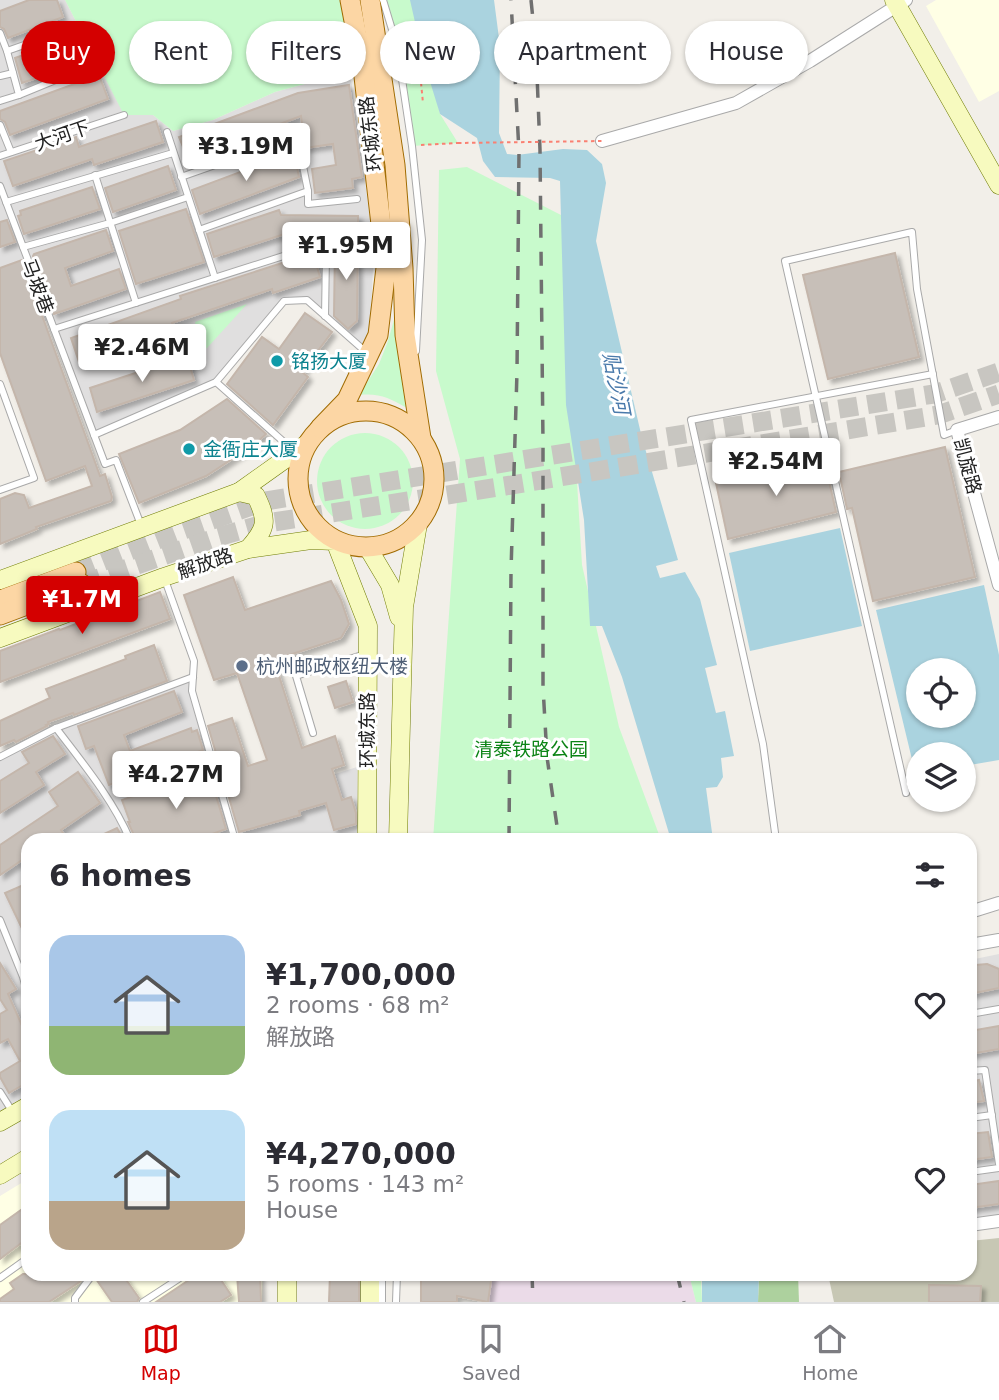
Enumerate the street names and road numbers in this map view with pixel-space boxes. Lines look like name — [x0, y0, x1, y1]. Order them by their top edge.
street label: 环城东路 — [354, 95, 386, 173]
street label: 大河下 — [31, 115, 93, 155]
street label: 马坡巷 — [18, 255, 58, 317]
street label: 凯旋路 — [950, 436, 986, 496]
street label: 解放路 — [174, 543, 236, 583]
street label: 环城东路 — [356, 692, 378, 768]

